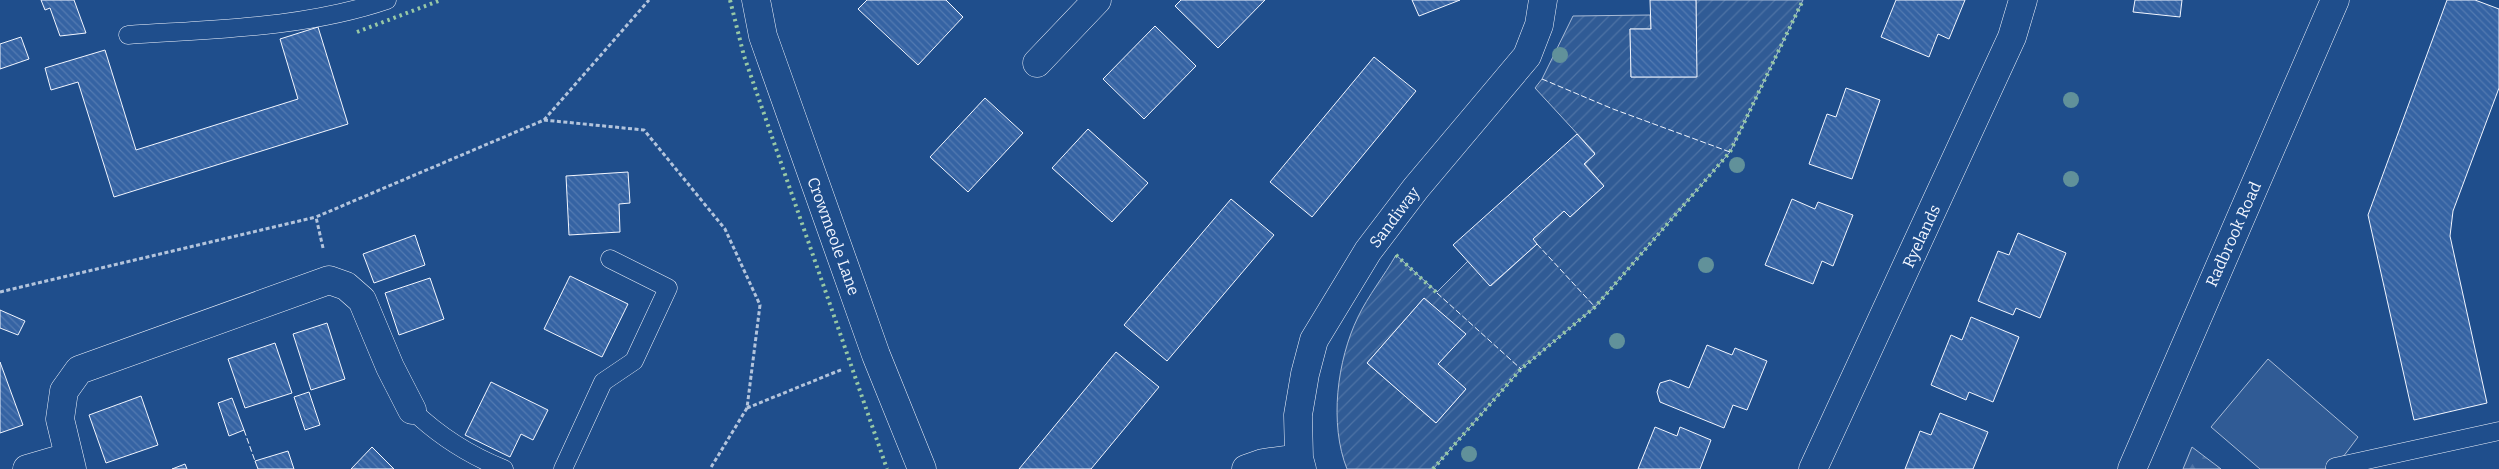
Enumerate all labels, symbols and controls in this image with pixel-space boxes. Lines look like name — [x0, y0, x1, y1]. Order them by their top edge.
street label: Crowmeole Lane — [803, 175, 864, 298]
street label: Radbrook Road — [2202, 178, 2265, 290]
street label: Sandiway — [1365, 183, 1424, 251]
street label: Ryelands — [1899, 202, 1944, 271]

